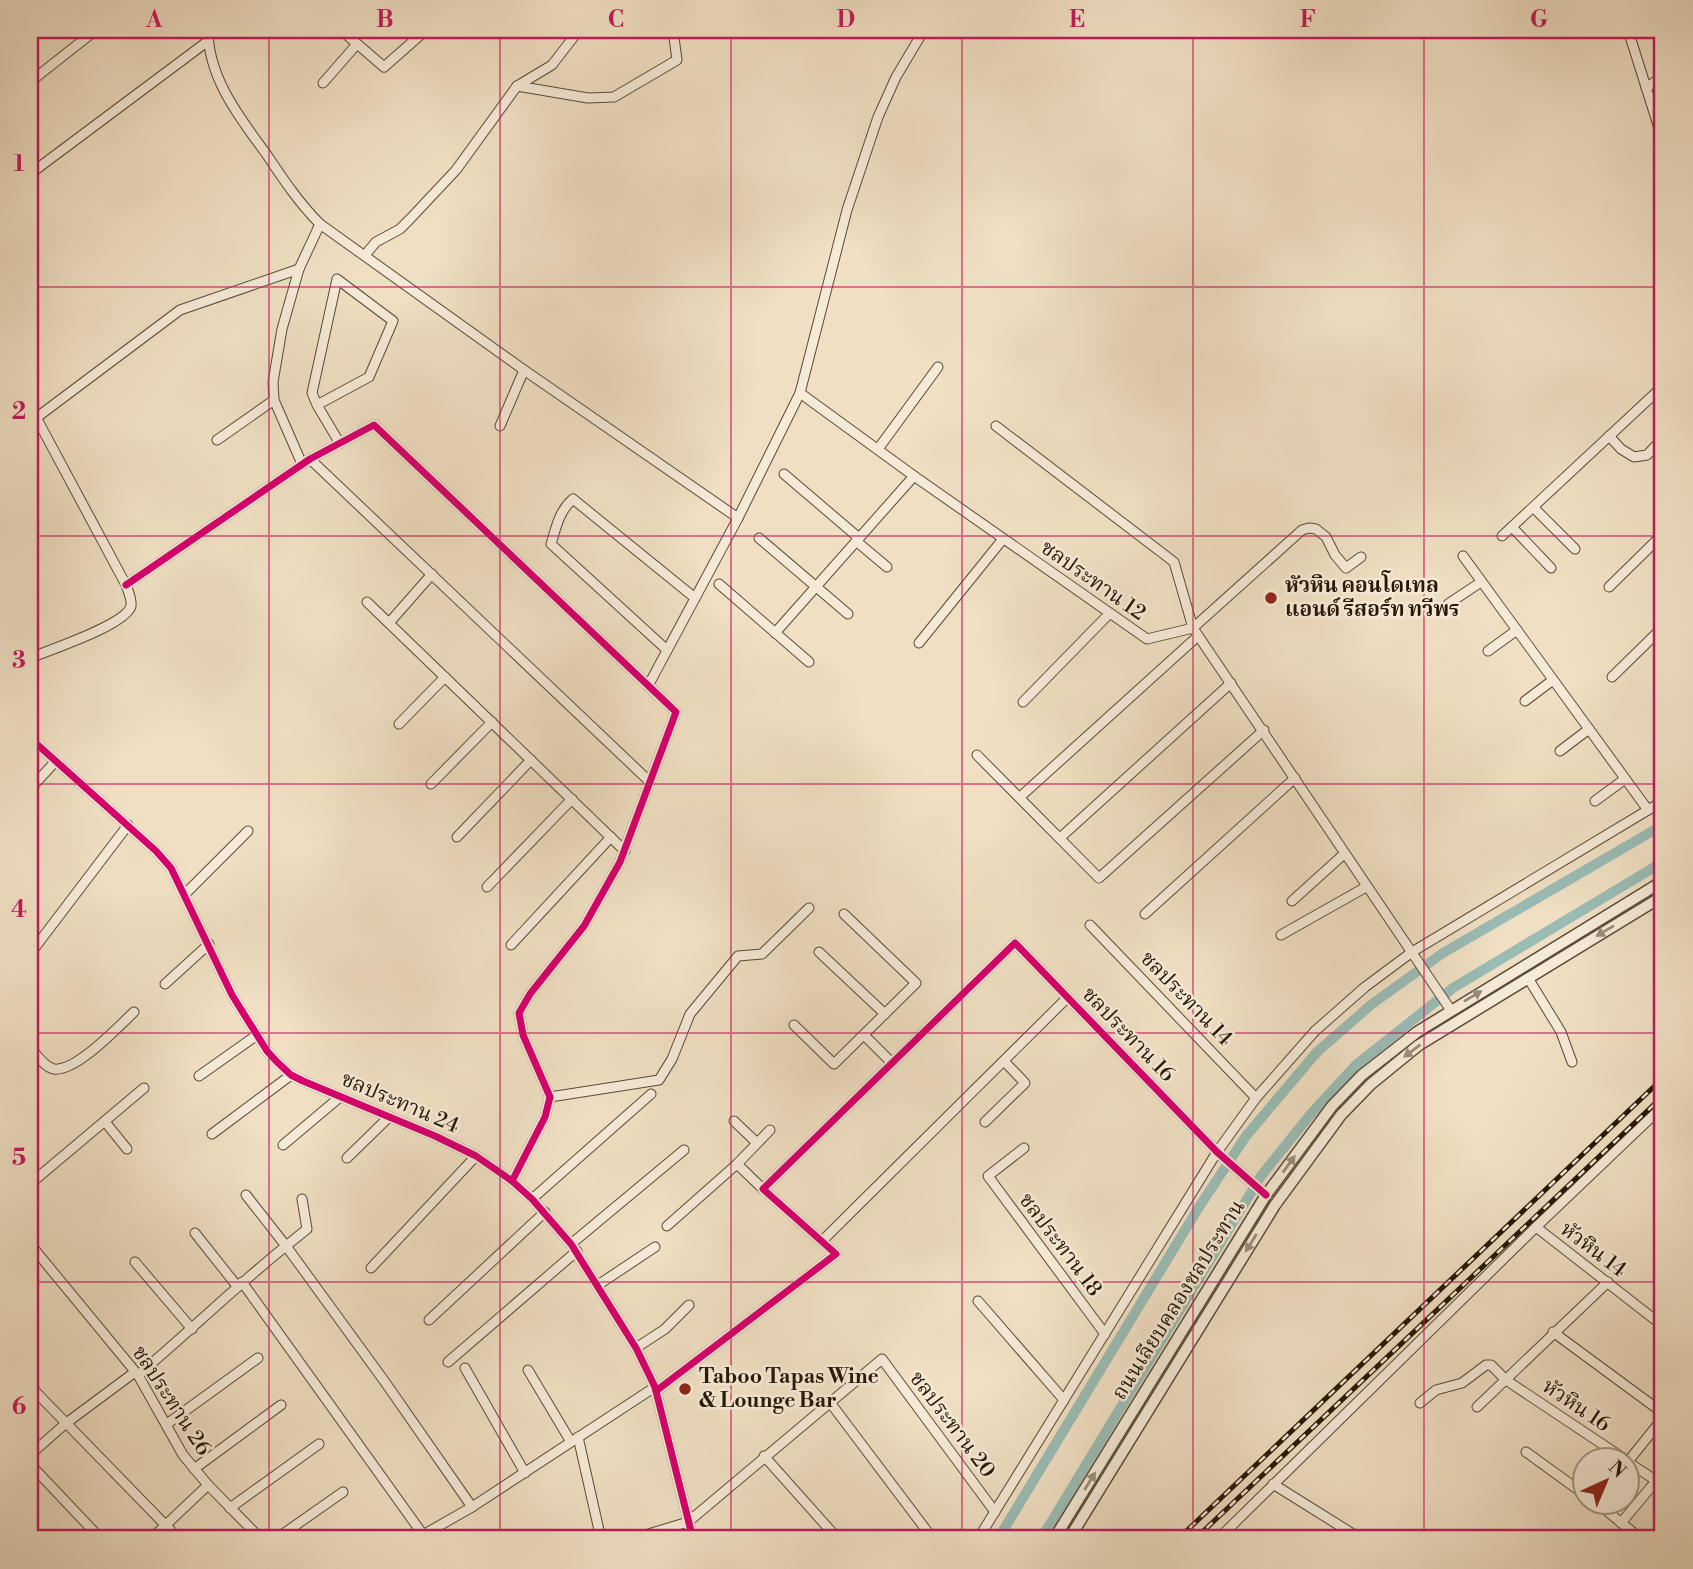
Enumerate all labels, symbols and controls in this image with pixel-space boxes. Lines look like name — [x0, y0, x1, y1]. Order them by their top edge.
text: A — [145, 6, 163, 34]
text: B — [376, 6, 394, 34]
text: C — [608, 6, 624, 34]
text: D — [837, 6, 855, 34]
text: E — [1069, 6, 1085, 34]
text: F — [1300, 6, 1316, 34]
text: G — [1530, 6, 1548, 34]
text: 1 — [13, 150, 25, 178]
text: 2 — [12, 398, 26, 426]
street label: ชลประทาน 12 — [1035, 535, 1151, 627]
place label: หัวหิน คอนโดเทล แอนด์ รีสอร์ท ทวีพร — [1285, 570, 1460, 623]
marker: หัวหิน คอนโดเทล แอนด์ รีสอร์ท ทวีพร — [1263, 590, 1279, 606]
text: 3 — [12, 647, 26, 675]
text: 4 — [11, 896, 27, 924]
one-way arrow — [1595, 925, 1614, 937]
street label: ชลประทาน 14 — [1134, 946, 1238, 1052]
street label: ชลประทาน 16 — [1076, 982, 1180, 1088]
one-way arrow — [1463, 990, 1482, 1002]
one-way arrow — [1403, 1044, 1421, 1059]
street label: ชลประทาน 24 — [337, 1067, 463, 1139]
text: 5 — [12, 1144, 26, 1172]
one-way arrow — [1281, 1155, 1295, 1173]
street label: ชลประทาน 18 — [1013, 1188, 1107, 1302]
street label: ถนนเลียบคลองชลประทาน — [1107, 1195, 1251, 1405]
street label: หัวหิน 14 — [1555, 1217, 1631, 1283]
one-way arrow — [1245, 1234, 1258, 1253]
street label: ชลประทาน 26 — [126, 1341, 216, 1461]
place label: Taboo Tapas Wine & Lounge Bar — [699, 1364, 879, 1414]
street label: ชลประทาน 20 — [903, 1367, 1001, 1483]
street label: หัวหิน 16 — [1537, 1374, 1615, 1438]
marker: Taboo Tapas Wine & Lounge Bar — [677, 1381, 693, 1397]
text: 6 — [12, 1393, 26, 1421]
north arrow — [1570, 1446, 1640, 1516]
text: N — [1603, 1456, 1631, 1483]
one-way arrow — [1083, 1472, 1096, 1491]

